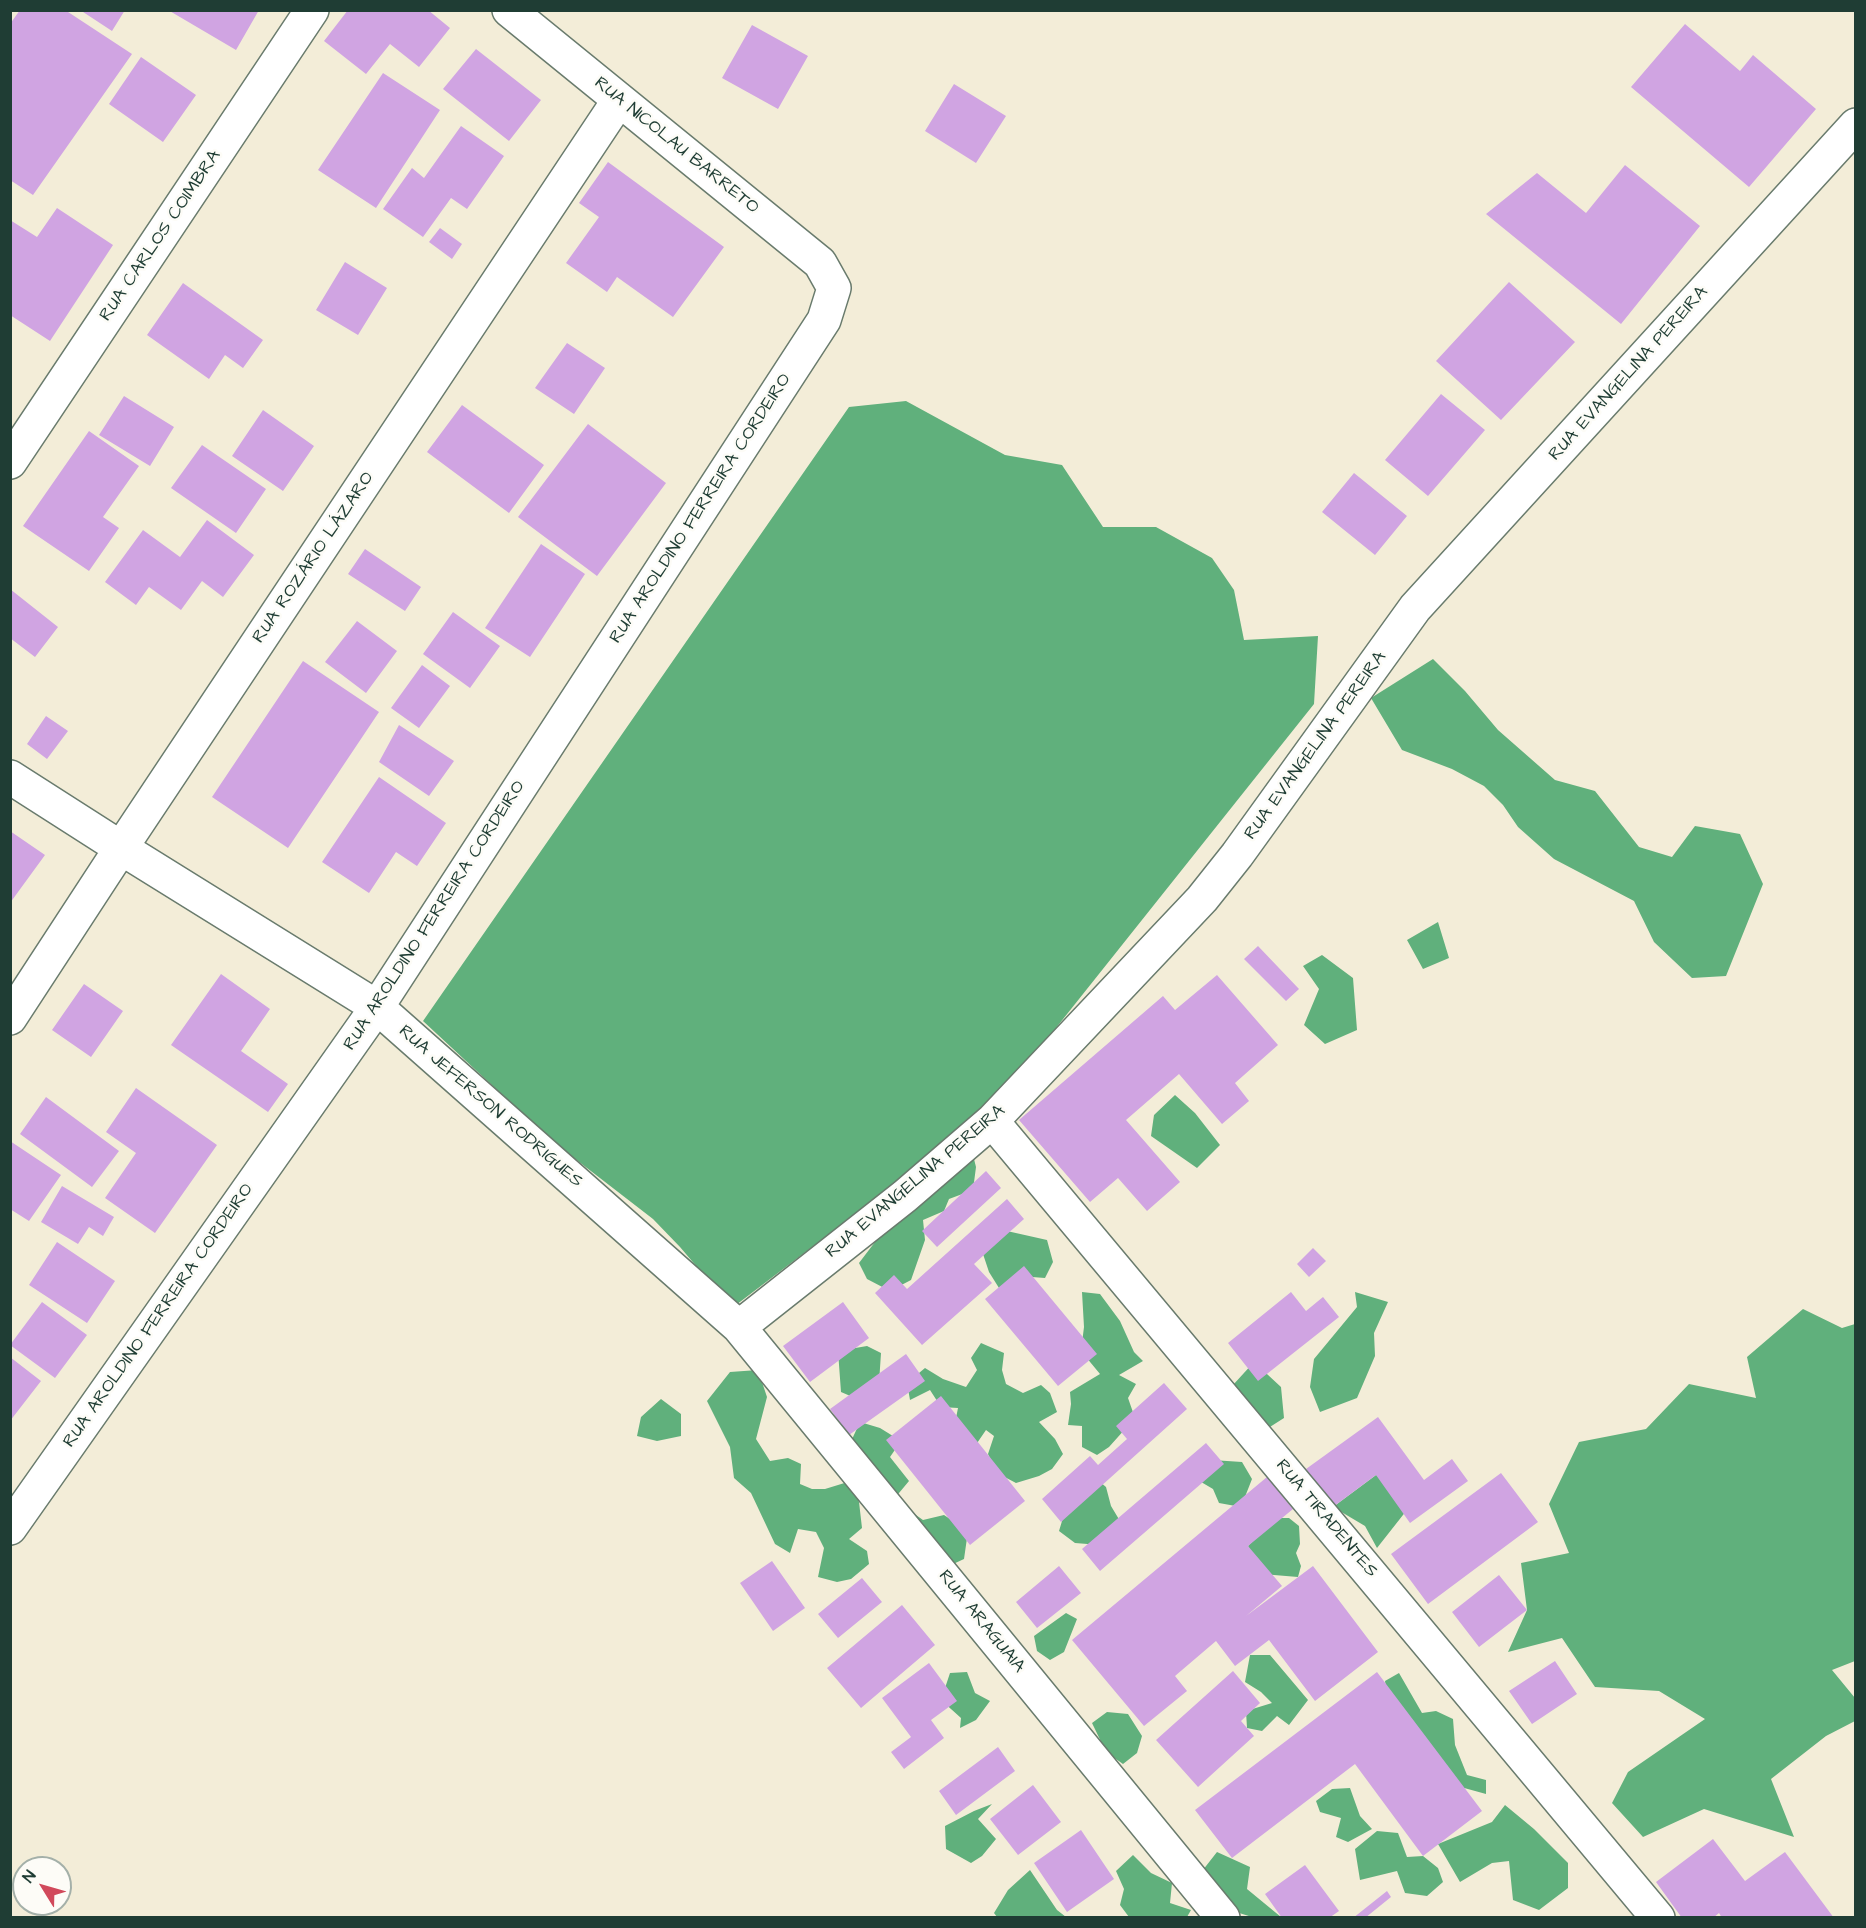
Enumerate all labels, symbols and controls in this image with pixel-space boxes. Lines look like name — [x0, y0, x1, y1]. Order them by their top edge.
street label: RUA NICOLAU BARRETO — [589, 73, 763, 219]
street label: RUA CARLOS COIMBRA — [96, 146, 226, 326]
street label: RUA EVANGELINA PEREIRA — [1545, 282, 1713, 466]
street label: RUA AROLDINO FERREIRA CORDEIRO — [606, 370, 796, 648]
street label: RUA ROZÁRIO LÁZARO — [249, 468, 379, 648]
street label: RUA EVANGELINA PEREIRA — [1240, 648, 1392, 844]
street label: RUA AROLDINO FERREIRA CORDEIRO — [340, 777, 530, 1055]
street label: RUA JEFERSON RODRIGUES — [394, 1021, 586, 1193]
street label: RUA EVANGELINA PEREIRA — [822, 1101, 1010, 1263]
street label: RUA AROLDINO FERREIRA CORDEIRO — [59, 1180, 259, 1452]
street label: RUA TIRADENTES — [1270, 1456, 1382, 1582]
street label: RUA ARAGUAIA — [933, 1566, 1029, 1678]
north arrow — [12, 1856, 72, 1916]
text: N — [17, 1866, 41, 1887]

